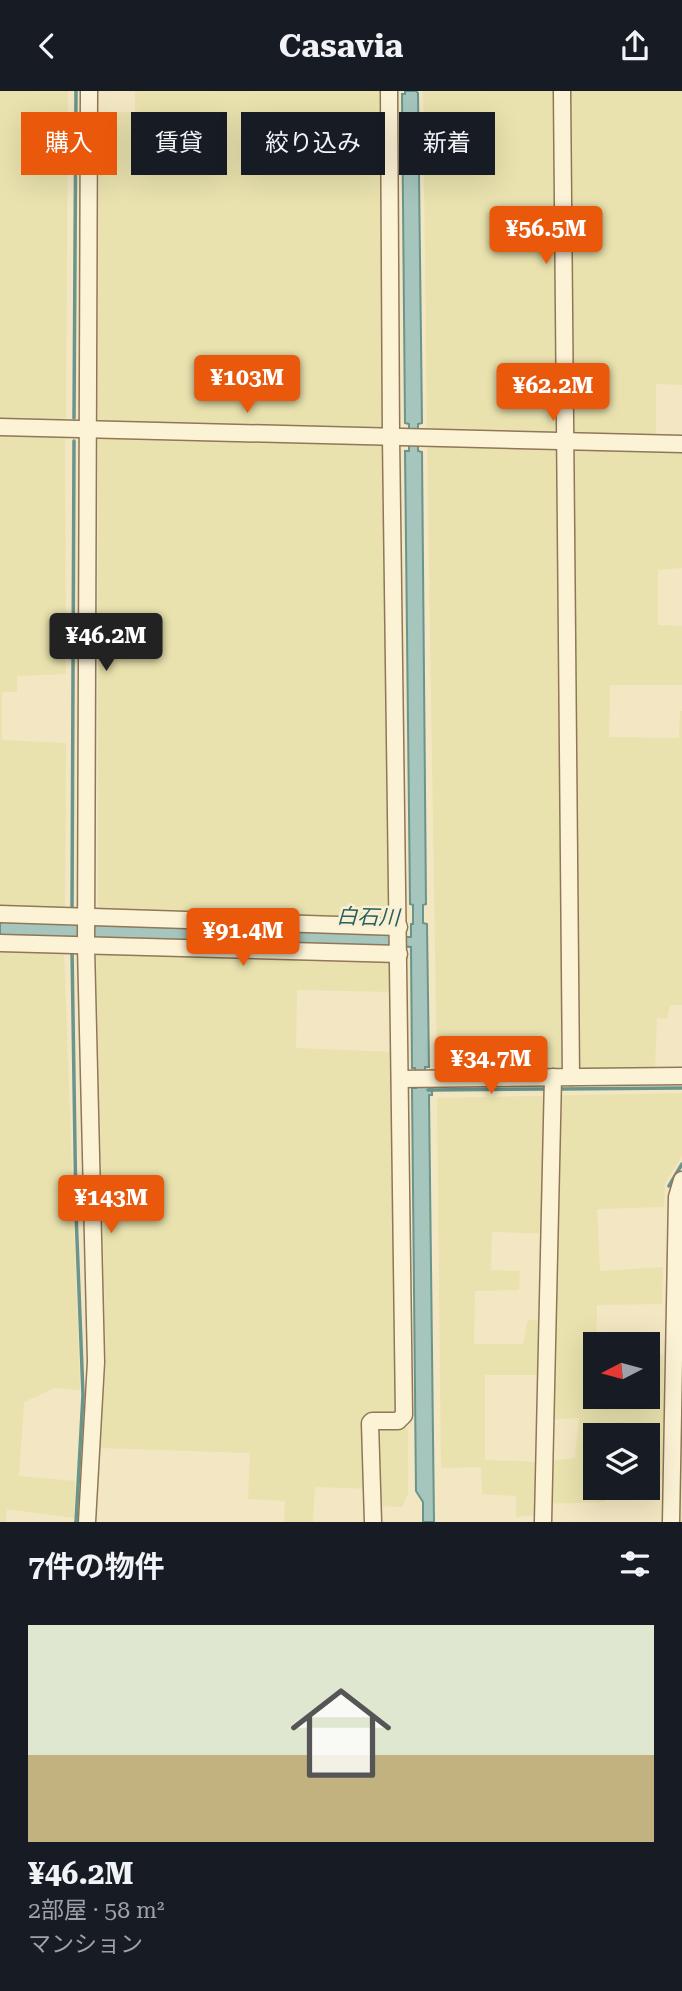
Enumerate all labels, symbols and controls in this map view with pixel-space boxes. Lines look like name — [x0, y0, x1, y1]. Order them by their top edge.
icon: back — [28, 27, 66, 65]
text: Casavia — [279, 27, 403, 65]
icon: share — [616, 27, 654, 65]
chip: 購入 — [21, 112, 117, 175]
chip: 賃貸 — [131, 112, 227, 175]
chip: 絞り込み — [241, 112, 385, 175]
chip: 新着 — [399, 112, 495, 175]
pin: ¥56.5M — [489, 207, 603, 266]
text: ¥56.5M — [506, 215, 586, 242]
pin: ¥103M — [198, 355, 296, 415]
pin: ¥62.2M — [496, 363, 610, 423]
text: ¥103M — [210, 364, 284, 391]
text: ¥62.2M — [513, 372, 593, 399]
pin: ¥46.2M — [49, 613, 163, 673]
text: ¥46.2M — [66, 622, 146, 649]
water label: 白石川 — [336, 904, 402, 930]
pin: ¥91.4M — [186, 909, 300, 968]
text: ¥91.4M — [203, 917, 283, 944]
pin: ¥34.7M — [434, 1037, 548, 1096]
text: ¥34.7M — [451, 1045, 531, 1072]
pin: ¥143M — [62, 1175, 160, 1235]
text: ¥143M — [74, 1184, 148, 1211]
north arrow — [583, 1332, 660, 1409]
map controls — [583, 1332, 660, 1500]
button: layers — [583, 1423, 660, 1500]
icon: filters — [616, 1545, 654, 1583]
text: 7件の物件 — [28, 1549, 165, 1584]
icon: home — [278, 1670, 404, 1796]
text: ¥46.2M — [28, 1856, 134, 1891]
text: 2部屋 · 58 m² — [28, 1897, 164, 1924]
text: マンション — [28, 1931, 143, 1958]

